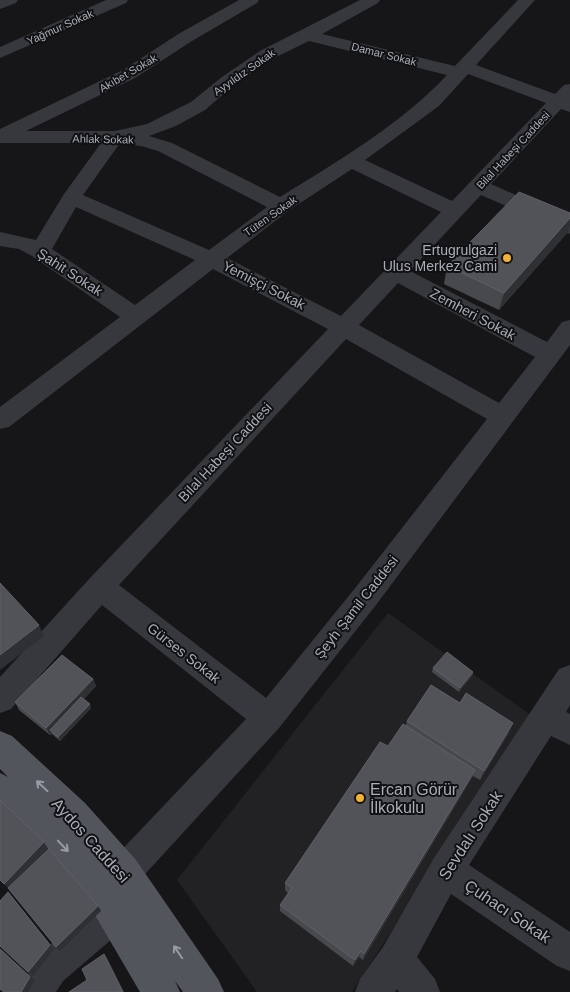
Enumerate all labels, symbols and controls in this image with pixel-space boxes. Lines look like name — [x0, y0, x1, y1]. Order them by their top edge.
street label: Yağmur Sokak — [25, 7, 95, 47]
street label: Damar Sokak — [350, 40, 418, 68]
street label: Ayyıldız Sokak — [211, 46, 277, 98]
street label: Akıbet Sokak — [97, 51, 159, 94]
street label: Bilal Habeşi Caddesi — [474, 109, 552, 191]
street label: Ahlak Sokak — [72, 132, 134, 146]
street label: Tüten Sokak — [241, 193, 299, 239]
place label: Ertugrulgazi Ulus Merkez Cami — [383, 242, 497, 274]
street label: Şahit Sokak — [34, 245, 107, 300]
marker: Ertugrulgazi Ulus Merkez Cami — [501, 252, 513, 264]
street label: Yemişçi Sokak — [220, 257, 309, 313]
street label: Zemheri Sokak — [428, 285, 519, 344]
street label: Bilal Habeşi Caddesi — [175, 399, 275, 505]
street label: Şeyh Şamil Caddesi — [311, 552, 401, 662]
street label: Gürses Sokak — [144, 620, 224, 687]
one-way arrow — [35, 780, 48, 792]
place label: Ercan Görür İlkokulu — [370, 781, 458, 816]
street label: Sevdalı Sokak — [435, 787, 506, 883]
marker: Ercan Görür İlkokulu — [354, 792, 366, 804]
street label: Aydos Caddesi — [48, 795, 133, 886]
one-way arrow — [56, 839, 68, 851]
street label: Çuhacı Sokak — [462, 877, 555, 947]
one-way arrow — [173, 945, 183, 959]

